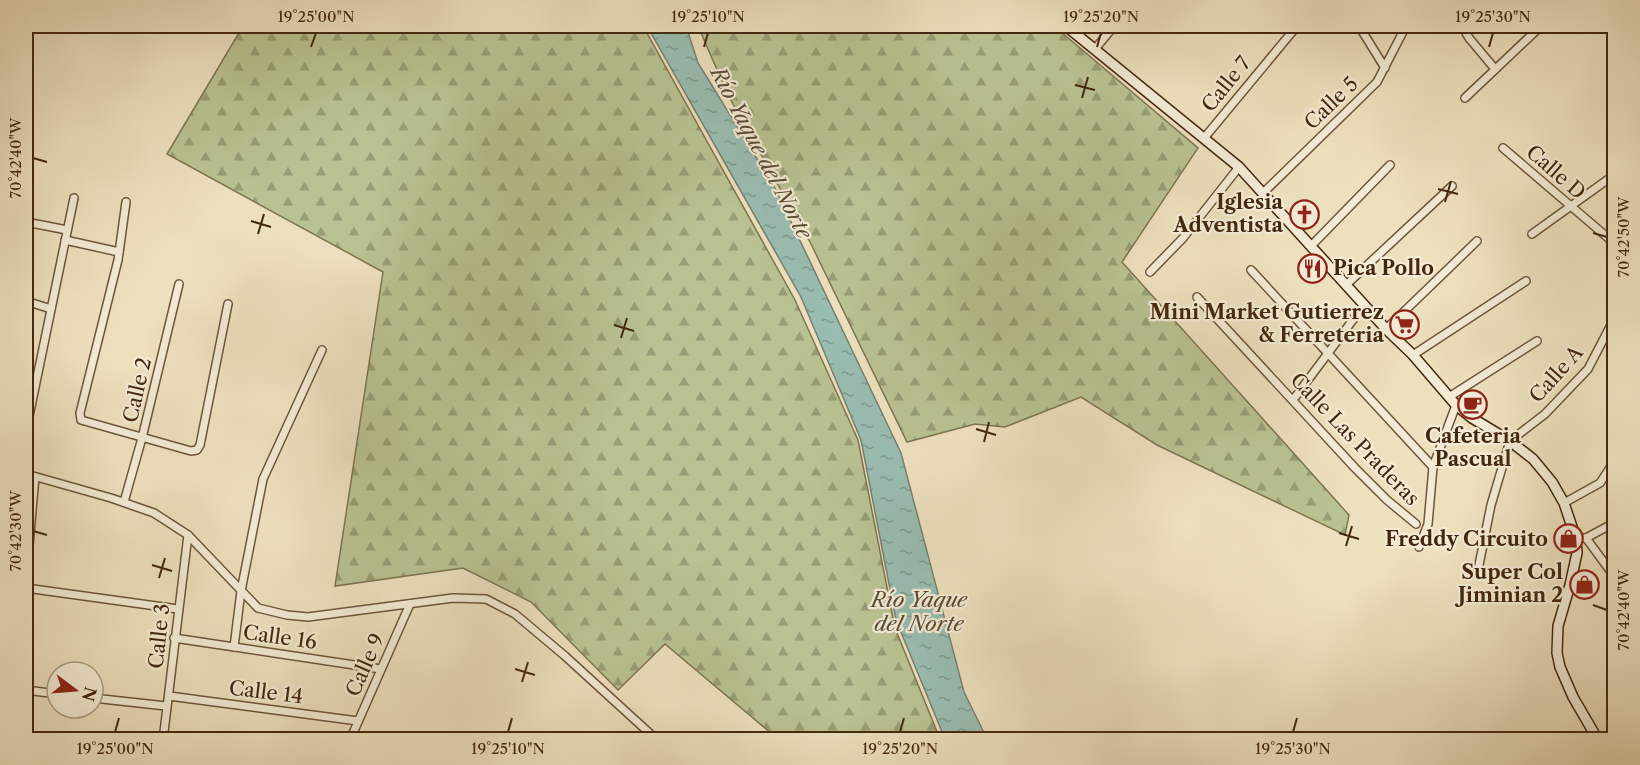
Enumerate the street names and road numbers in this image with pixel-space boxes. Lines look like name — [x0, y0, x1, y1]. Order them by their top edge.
street label: Calle 7 — [1196, 51, 1256, 117]
street label: Calle 5 — [1299, 72, 1363, 134]
street label: Calle D — [1521, 140, 1591, 204]
street label: Calle A — [1524, 340, 1589, 407]
street label: Calle 2 — [118, 355, 156, 425]
street label: Calle Las Praderas — [1286, 368, 1424, 510]
street label: Calle 3 — [144, 602, 174, 670]
street label: Calle 16 — [241, 620, 319, 654]
street label: Calle 9 — [341, 630, 389, 700]
street label: Calle 14 — [228, 676, 304, 708]

